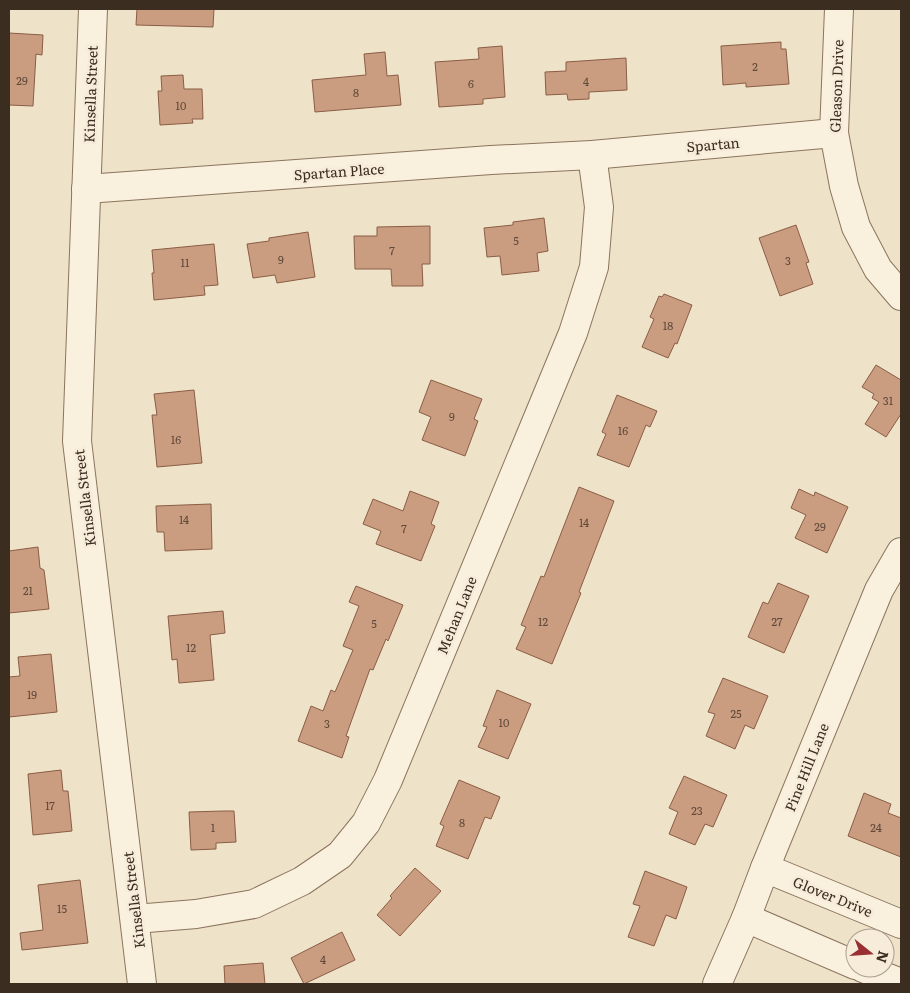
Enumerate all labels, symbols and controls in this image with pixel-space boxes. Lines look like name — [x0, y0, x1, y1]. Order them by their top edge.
street label: Gleason Drive — [824, 39, 848, 133]
street label: Kinsella Street — [78, 45, 102, 143]
house number: 2 — [752, 58, 758, 74]
house number: 29 — [16, 72, 28, 88]
house number: 4 — [583, 73, 589, 89]
house number: 6 — [468, 75, 474, 91]
house number: 8 — [353, 84, 359, 100]
house number: 10 — [176, 97, 186, 113]
street label: Spartan — [686, 132, 740, 156]
street label: Spartan Place — [293, 158, 385, 184]
house number: 5 — [513, 232, 519, 248]
house number: 7 — [389, 242, 395, 258]
house number: 9 — [278, 251, 284, 267]
house number: 3 — [785, 252, 791, 268]
house number: 11 — [181, 254, 190, 270]
house number: 18 — [663, 317, 673, 333]
house number: 31 — [883, 392, 894, 408]
house number: 9 — [449, 408, 455, 424]
house number: 16 — [618, 422, 628, 438]
house number: 16 — [171, 431, 181, 447]
street label: Kinsella Street — [68, 448, 100, 548]
house number: 14 — [179, 511, 189, 527]
house number: 14 — [579, 514, 589, 530]
house number: 29 — [814, 518, 826, 534]
house number: 7 — [401, 520, 407, 536]
street label: Mehan Lane — [431, 573, 481, 657]
house number: 21 — [23, 582, 34, 598]
house number: 12 — [538, 613, 548, 629]
house number: 27 — [771, 613, 783, 629]
house number: 5 — [371, 615, 377, 631]
house number: 12 — [186, 639, 196, 655]
house number: 19 — [27, 686, 37, 702]
house number: 25 — [730, 705, 742, 721]
house number: 10 — [499, 714, 509, 730]
house number: 3 — [324, 715, 330, 731]
street label: Pine Hill Lane — [779, 720, 833, 814]
house number: 17 — [45, 797, 55, 813]
house number: 23 — [691, 802, 703, 818]
house number: 8 — [459, 814, 465, 830]
house number: 1 — [211, 819, 216, 835]
house number: 24 — [870, 819, 882, 835]
street label: Kinsella Street — [117, 850, 149, 950]
street label: Glover Drive — [790, 871, 876, 921]
house number: 15 — [57, 900, 67, 916]
north arrow — [845, 928, 895, 978]
text: N — [872, 949, 895, 966]
house number: 4 — [320, 951, 326, 967]

